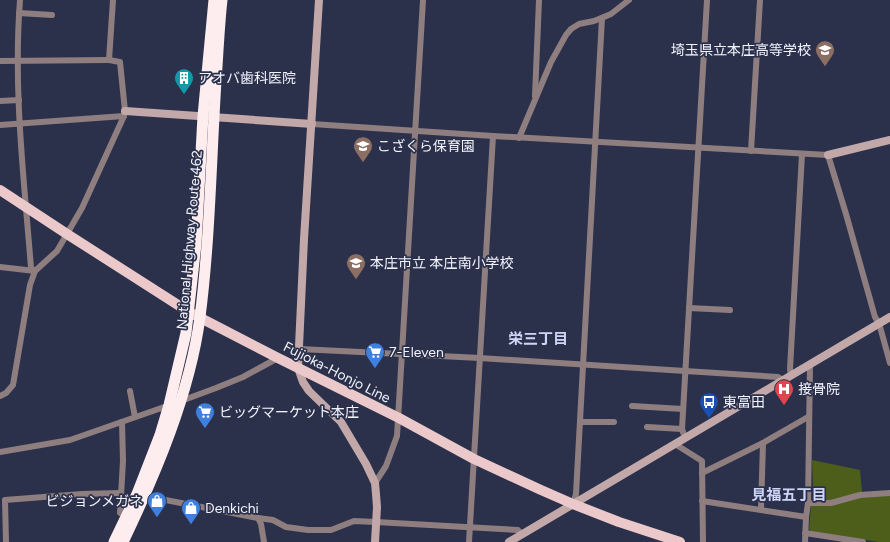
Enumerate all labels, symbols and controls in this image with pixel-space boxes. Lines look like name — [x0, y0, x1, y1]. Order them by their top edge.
school or university icon: 埼玉県立本庄高等学校 — [814, 39, 836, 67]
place label: 埼玉県立本庄高等学校 — [671, 42, 811, 59]
building icon: アオバ歯科医院 — [173, 67, 195, 95]
place label: アオバ歯科医院 — [198, 70, 296, 87]
school or university icon: こざくら保育園 — [352, 135, 374, 163]
place label: こざくら保育園 — [377, 138, 475, 155]
street label: National Highway Route 462 — [173, 150, 206, 330]
school or university icon: 本庄市立 本庄南小学校 — [345, 252, 367, 280]
place label: 本庄市立 本庄南小学校 — [370, 255, 513, 272]
district label: 栄三丁目 — [508, 330, 568, 348]
street label: Fujioka-Honjo Line — [280, 338, 393, 407]
supermarket icon: 7-Eleven — [364, 341, 386, 369]
place label: 7-Eleven — [389, 344, 444, 361]
hospital icon: 接骨院 — [773, 378, 795, 406]
place label: 接骨院 — [798, 381, 840, 398]
bus stop icon: 東富田 — [698, 391, 720, 419]
place label: 東富田 — [723, 394, 765, 411]
supermarket icon: ビッグマーケット本庄 — [194, 401, 216, 429]
place label: ビッグマーケット本庄 — [219, 404, 359, 421]
district label: 見福五丁目 — [751, 486, 827, 504]
shop icon: ビジョンメガネ — [146, 490, 168, 518]
place label: ビジョンメガネ — [45, 493, 143, 510]
shop icon: Denkichi — [180, 497, 202, 525]
place label: Denkichi — [205, 500, 259, 517]

